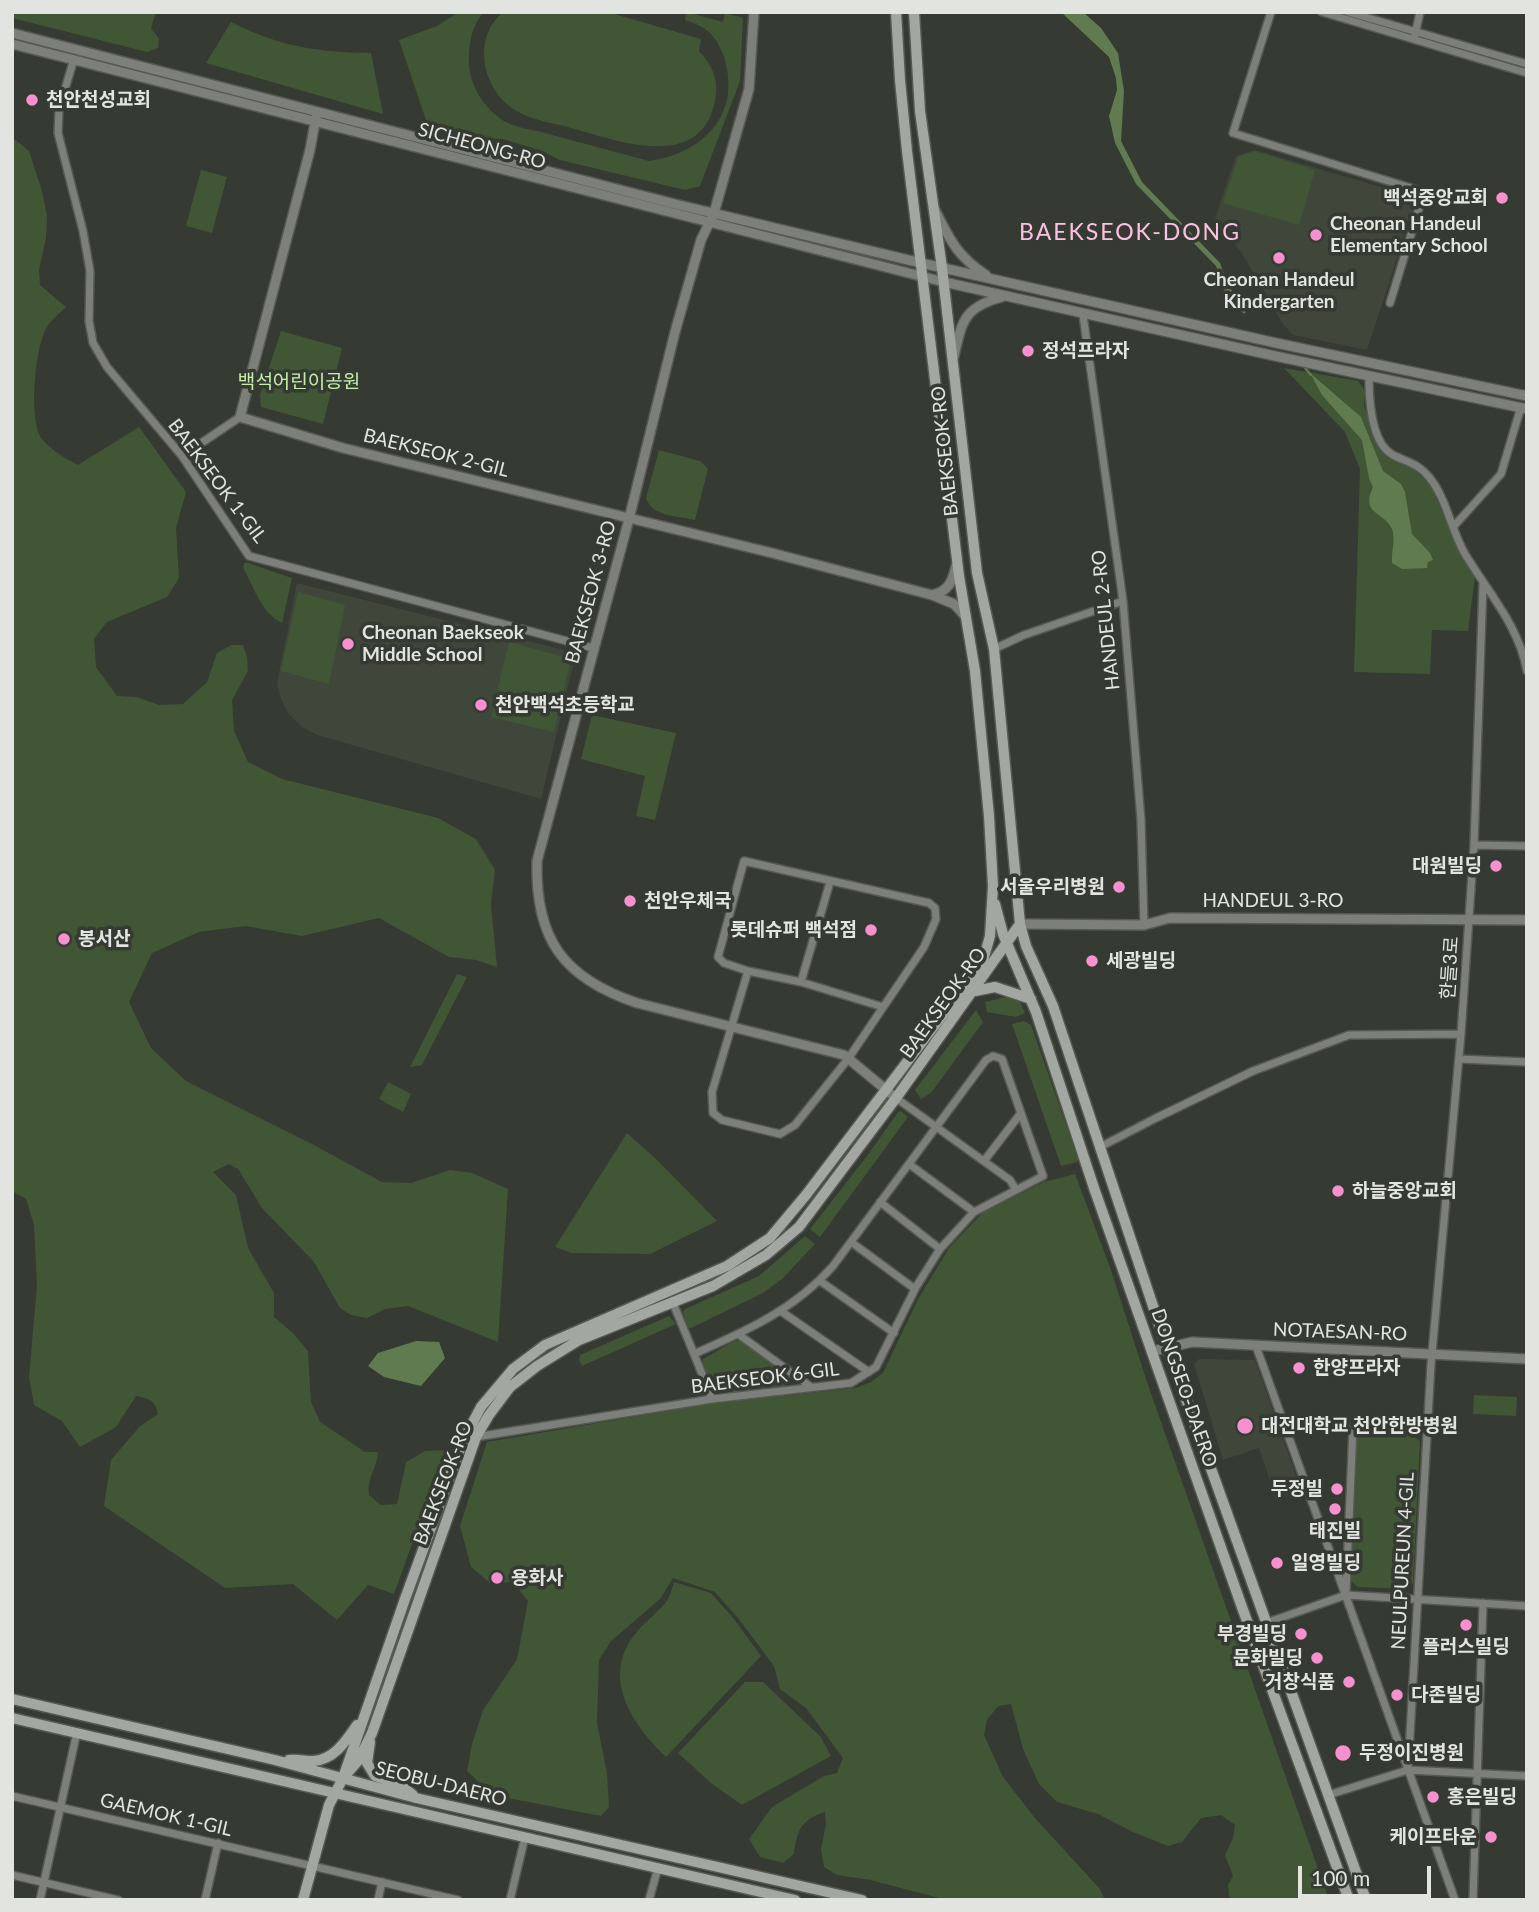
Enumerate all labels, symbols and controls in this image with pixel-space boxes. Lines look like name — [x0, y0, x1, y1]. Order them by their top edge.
place label: 천안천성교회 — [46, 89, 151, 111]
marker: 천안천성교회 — [24, 92, 40, 108]
street label: SICHEONG-RO — [416, 118, 548, 174]
place label: 백석중앙교회 — [1383, 187, 1488, 209]
marker: 백석중앙교회 — [1494, 190, 1510, 206]
place label: Cheonan Handeul Elementary School — [1330, 213, 1488, 257]
district label: BAEKSEOK-DONG — [1021, 219, 1239, 247]
marker: Cheonan Handeul Elementary School — [1308, 227, 1324, 243]
marker: Cheonan Handeul Kindergarten — [1271, 250, 1287, 266]
place label: Cheonan Handeul Kindergarten — [1203, 269, 1355, 313]
place label: 정석프라자 — [1042, 340, 1129, 362]
marker: 정석프라자 — [1020, 343, 1036, 359]
park label: 백석어린이공원 — [238, 371, 360, 393]
street label: BAEKSEOK-RO — [927, 385, 963, 517]
street label: BAEKSEOK 1-GIL — [163, 415, 271, 547]
street label: BAEKSEOK 2-GIL — [361, 424, 511, 482]
street label: BAEKSEOK 3-RO — [561, 518, 621, 666]
street label: HANDEUL 2-RO — [1087, 549, 1125, 691]
place label: Cheonan Baekseok Middle School — [362, 622, 524, 666]
marker: Cheonan Baekseok Middle School — [340, 636, 356, 652]
place label: 천안백석초등학교 — [495, 694, 635, 716]
marker: 천안백석초등학교 — [473, 697, 489, 713]
place label: 대원빌딩 — [1412, 855, 1482, 877]
marker: 대원빌딩 — [1488, 858, 1504, 874]
place label: 서울우리병원 — [1000, 876, 1105, 898]
marker: 서울우리병원 — [1111, 879, 1127, 895]
place label: 천안우체국 — [644, 890, 731, 912]
street label: HANDEUL 3-RO — [1203, 890, 1343, 912]
marker: 천안우체국 — [622, 893, 638, 909]
place label: 롯데슈퍼 백석점 — [730, 919, 857, 941]
marker: 롯데슈퍼 백석점 — [863, 922, 879, 938]
place label: 봉서산 — [78, 928, 130, 950]
marker: 봉서산 — [56, 931, 72, 947]
street label: 한들3로 — [1436, 936, 1464, 1000]
street label: BAEKSEOK-RO — [895, 943, 991, 1063]
place label: 세광빌딩 — [1106, 950, 1176, 972]
marker: 세광빌딩 — [1084, 953, 1100, 969]
place label: 하늘중앙교회 — [1352, 1180, 1457, 1202]
marker: 하늘중앙교회 — [1330, 1183, 1346, 1199]
street label: DONGSEO-DAERO — [1146, 1306, 1222, 1470]
street label: NOTAESAN-RO — [1272, 1318, 1408, 1346]
place label: 한양프라자 — [1313, 1357, 1400, 1379]
street label: BAEKSEOK 6-GIL — [690, 1358, 840, 1398]
marker: 한양프라자 — [1291, 1360, 1307, 1376]
place label: 대전대학교 천안한방병원 — [1261, 1415, 1458, 1437]
marker: 대전대학교 천안한방병원 — [1235, 1416, 1255, 1436]
street label: BAEKSEOK-RO — [409, 1418, 477, 1548]
street label: NEULPUREUN 4-GIL — [1387, 1472, 1419, 1650]
place label: 두정빌 — [1271, 1478, 1323, 1500]
marker: 두정빌 — [1329, 1481, 1345, 1497]
marker: 태진빌 — [1327, 1501, 1343, 1517]
place label: 태진빌 — [1309, 1520, 1361, 1542]
place label: 일영빌딩 — [1291, 1552, 1361, 1574]
marker: 일영빌딩 — [1269, 1555, 1285, 1571]
place label: 용화사 — [511, 1567, 563, 1589]
marker: 용화사 — [489, 1570, 505, 1586]
marker: 플러스빌딩 — [1458, 1617, 1474, 1633]
place label: 부경빌딩 — [1217, 1623, 1287, 1645]
marker: 부경빌딩 — [1293, 1626, 1309, 1642]
place label: 플러스빌딩 — [1422, 1636, 1510, 1658]
place label: 문화빌딩 — [1233, 1647, 1303, 1669]
marker: 문화빌딩 — [1309, 1650, 1325, 1666]
place label: 거창식품 — [1265, 1671, 1335, 1693]
marker: 거창식품 — [1341, 1674, 1357, 1690]
place label: 다존빌딩 — [1411, 1684, 1481, 1706]
marker: 다존빌딩 — [1389, 1687, 1405, 1703]
place label: 두정이진병원 — [1359, 1742, 1464, 1764]
marker: 두정이진병원 — [1333, 1743, 1353, 1763]
street label: SEOBU-DAERO — [373, 1757, 509, 1811]
place label: 홍은빌딩 — [1447, 1786, 1517, 1808]
street label: GAEMOK 1-GIL — [98, 1789, 234, 1841]
marker: 홍은빌딩 — [1425, 1789, 1441, 1805]
place label: 케이프타운 — [1390, 1826, 1477, 1848]
marker: 케이프타운 — [1483, 1829, 1499, 1845]
scale bar — [1301, 1853, 1434, 1897]
text: 100 m — [1311, 1865, 1370, 1890]

